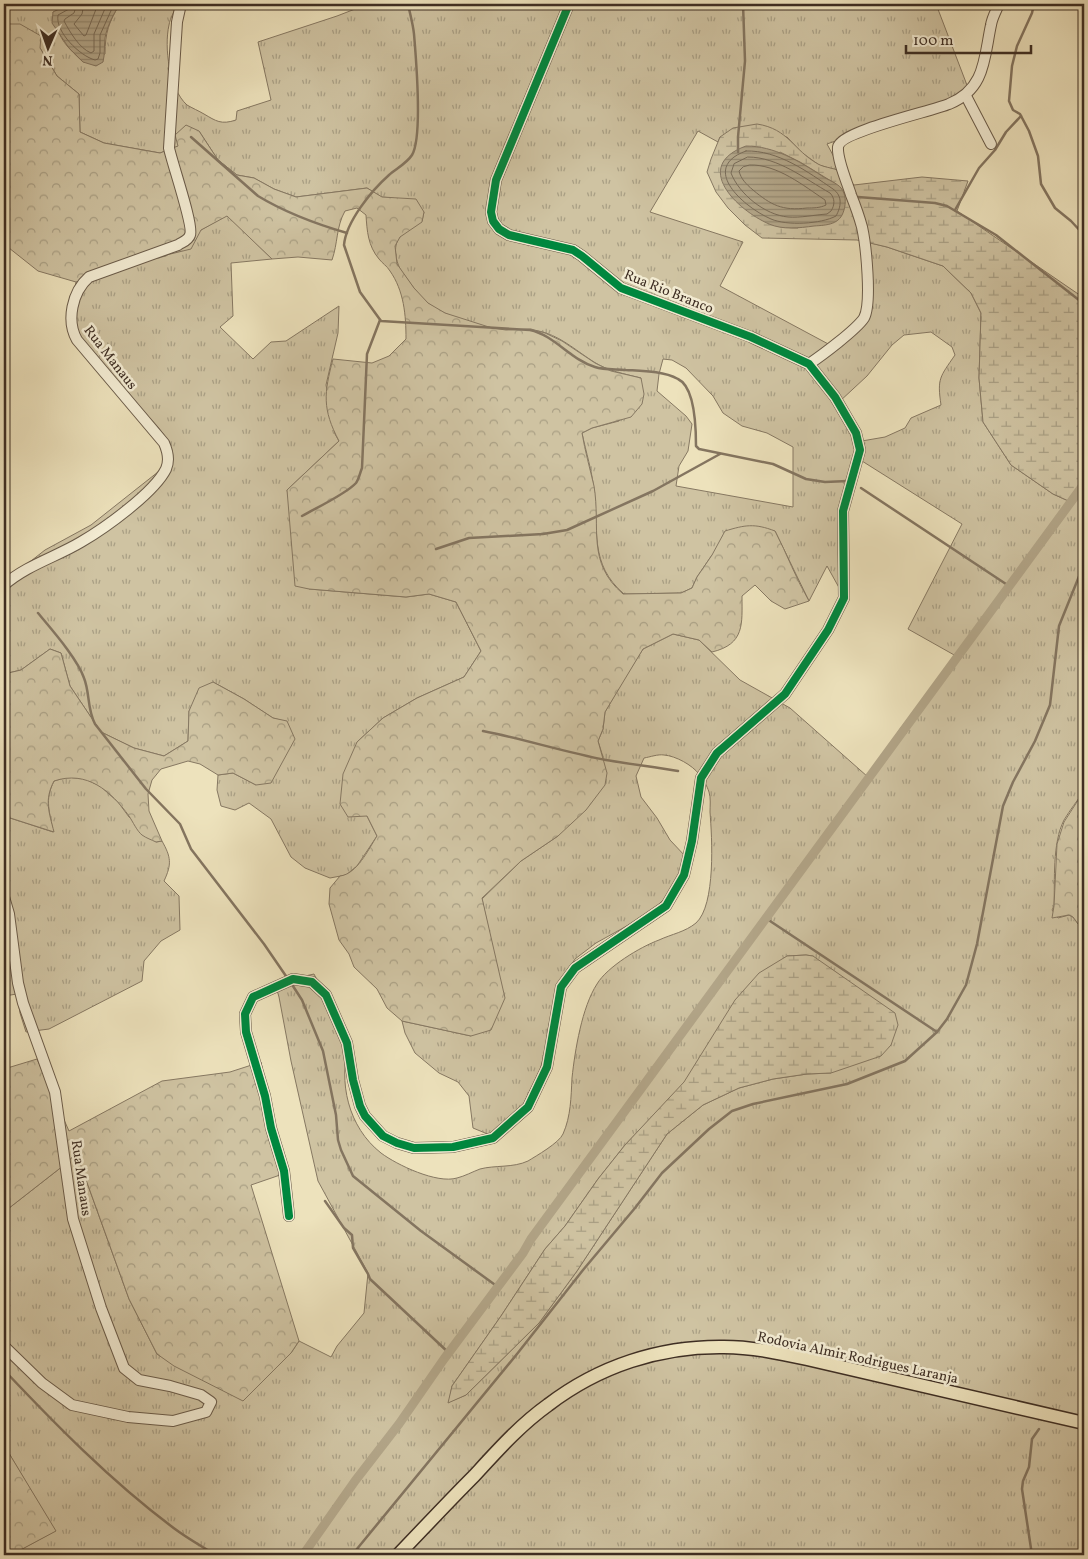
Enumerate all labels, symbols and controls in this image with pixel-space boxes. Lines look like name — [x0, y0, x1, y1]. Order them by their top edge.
north arrow — [22, 22, 72, 72]
scale bar — [906, 22, 1030, 54]
text: 100 m — [913, 31, 953, 52]
text: N — [42, 50, 53, 69]
street label: Rua Rio Branco — [621, 266, 716, 319]
street label: Rua Manaus — [79, 322, 141, 394]
street label: Rua Manaus — [66, 1139, 95, 1217]
street label: Rodovia Almir Rodrigues Laranja — [756, 1328, 960, 1389]

